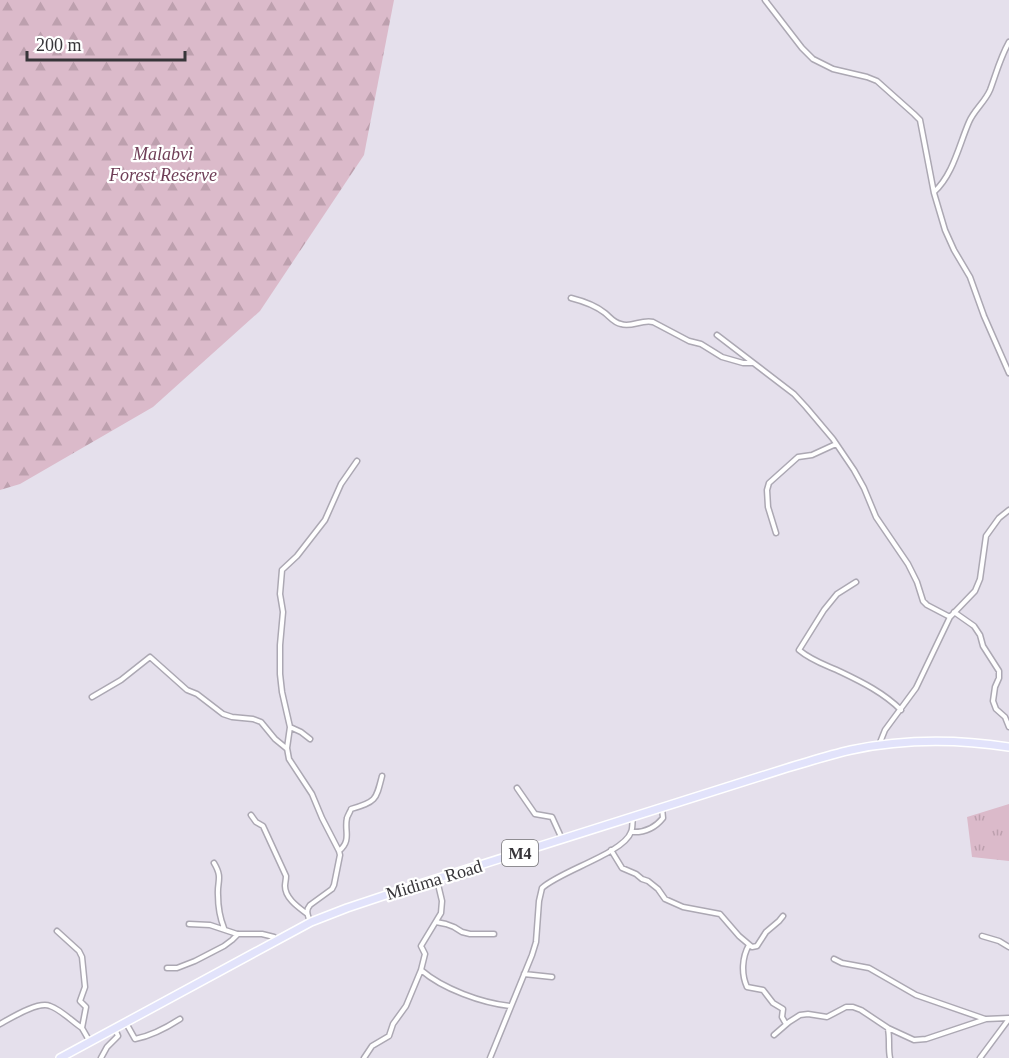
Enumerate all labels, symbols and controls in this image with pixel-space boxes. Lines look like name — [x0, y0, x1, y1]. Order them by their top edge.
scale bar — [27, 24, 184, 62]
text: 200 m — [36, 35, 82, 55]
park label: Malabvi Forest Reserve — [108, 144, 217, 185]
road number: M4 — [502, 840, 538, 866]
street label: Midima Road — [384, 856, 484, 904]

